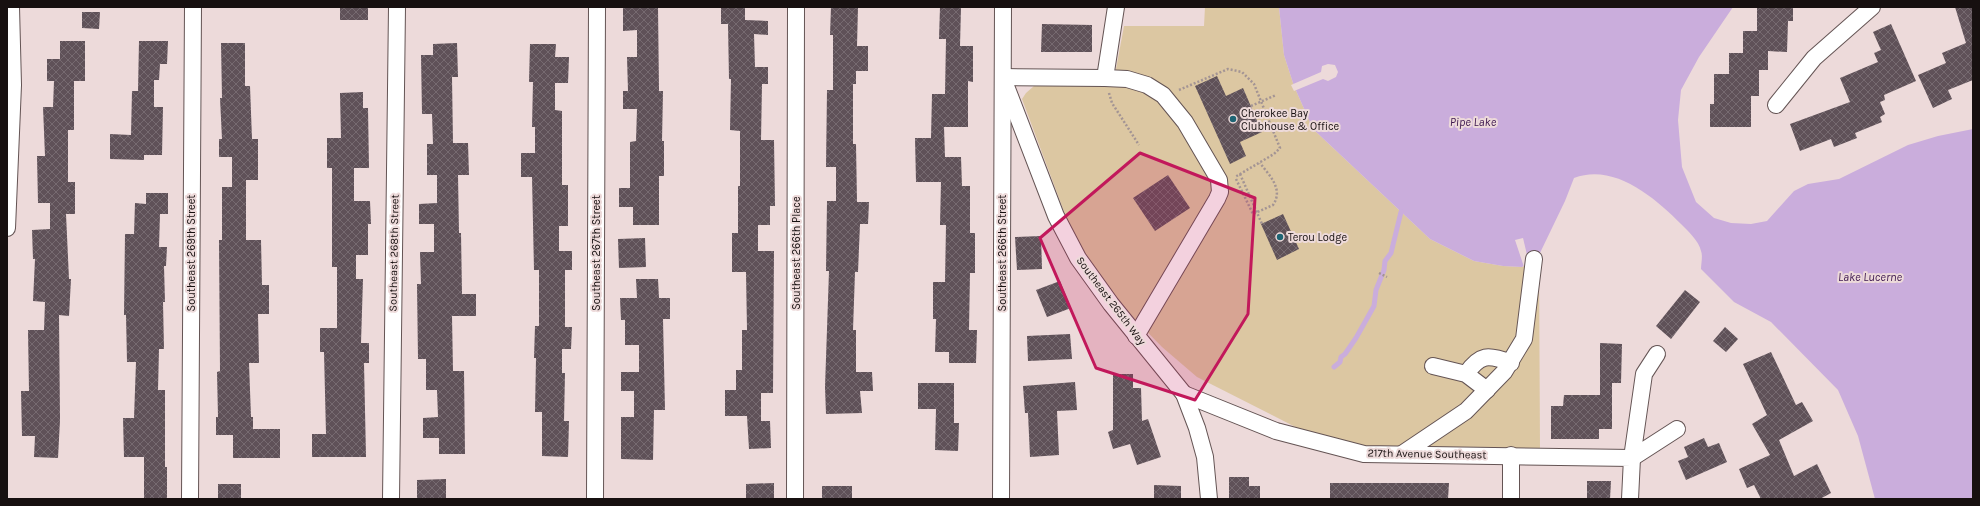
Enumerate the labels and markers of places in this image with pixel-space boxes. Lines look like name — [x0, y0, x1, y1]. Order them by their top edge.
place label: Cherokee Bay Clubhouse & Office — [1241, 107, 1340, 133]
marker: Cherokee Bay Clubhouse & Office — [1228, 114, 1238, 124]
place label: Terou Lodge — [1288, 231, 1347, 244]
marker: Terou Lodge — [1275, 232, 1285, 242]

